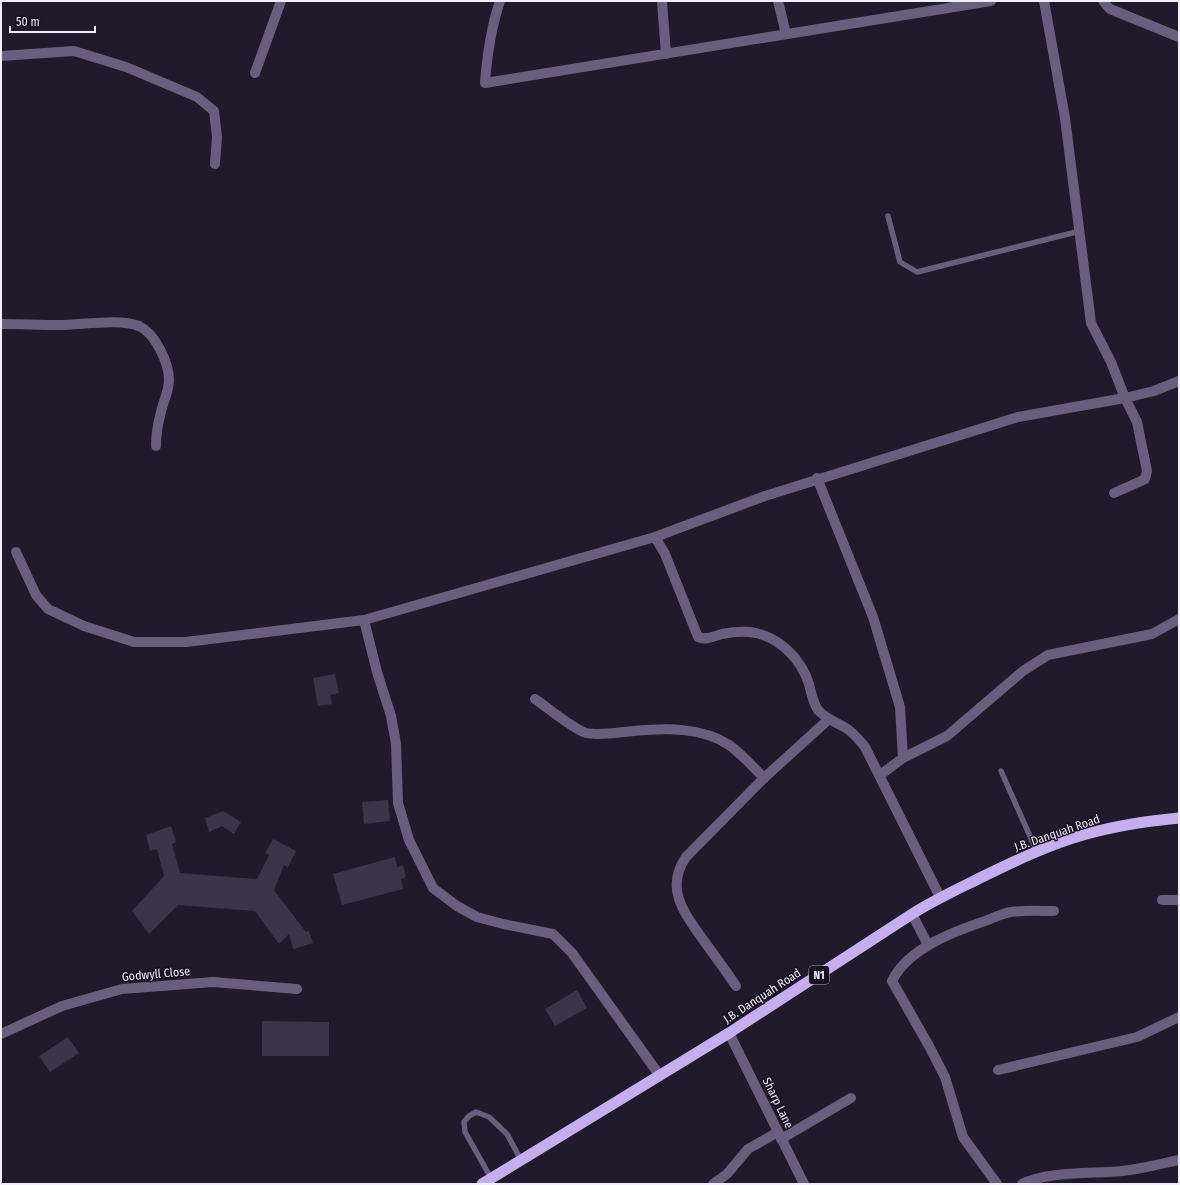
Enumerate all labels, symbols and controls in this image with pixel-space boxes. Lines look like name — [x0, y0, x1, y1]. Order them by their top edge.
scale bar — [10, 8, 95, 34]
text: 50 m — [16, 15, 40, 29]
street label: J.B. Danquah Road — [1012, 812, 1102, 854]
street label: Godwyll Close — [121, 964, 191, 984]
street label: J.B. Danquah Road — [721, 966, 803, 1026]
road number: N1 — [809, 966, 829, 984]
street label: Sharp Lane — [760, 1075, 796, 1131]

